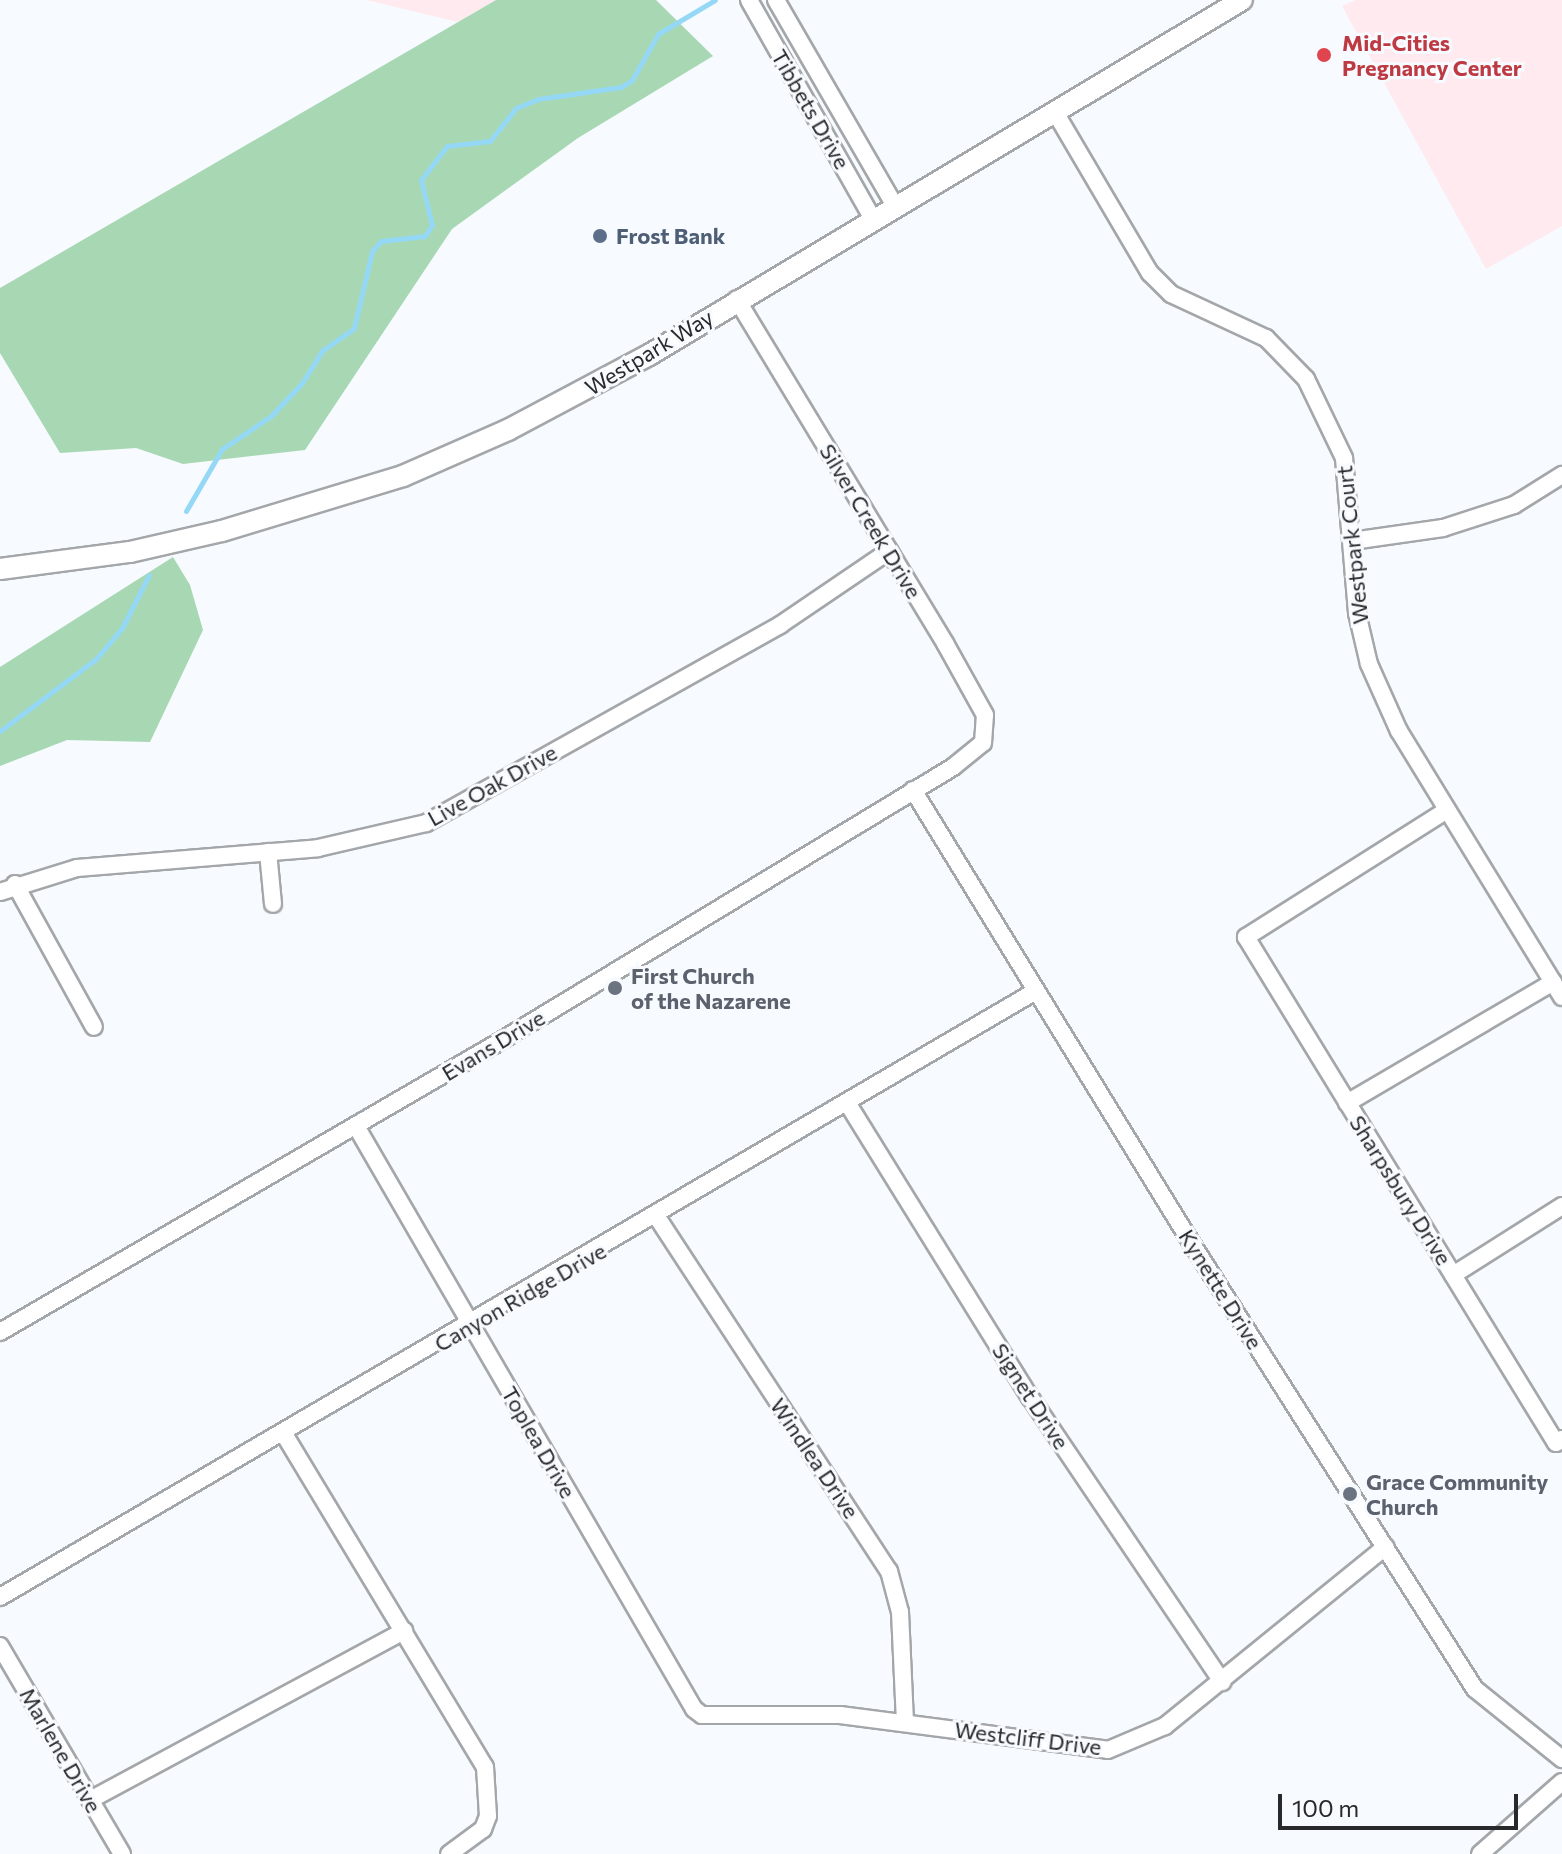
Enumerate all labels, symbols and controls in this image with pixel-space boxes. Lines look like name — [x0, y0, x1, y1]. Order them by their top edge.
place label: Mid-Cities Pregnancy Center — [1342, 29, 1522, 80]
marker: Mid-Cities Pregnancy Center — [1313, 44, 1335, 66]
street label: Tibbets Drive — [766, 45, 856, 173]
place label: Frost Bank — [616, 223, 725, 249]
marker: Frost Bank — [591, 227, 609, 245]
street label: Westpark Way — [580, 303, 718, 401]
street label: Silver Creek Drive — [814, 439, 928, 603]
street label: Westpark Court — [1331, 464, 1373, 626]
street label: Live Oak Drive — [423, 739, 561, 831]
place label: First Church of the Nazarene — [631, 962, 791, 1014]
marker: First Church of the Nazarene — [606, 979, 624, 997]
street label: Evans Drive — [437, 1004, 549, 1086]
street label: Sharpsbury Drive — [1344, 1110, 1458, 1270]
street label: Kynette Drive — [1174, 1224, 1268, 1354]
street label: Canyon Ridge Drive — [430, 1237, 610, 1357]
street label: Signet Drive — [987, 1338, 1075, 1454]
street label: Toplea Drive — [496, 1381, 582, 1503]
street label: Windlea Drive — [765, 1393, 865, 1523]
place label: Grace Community Church — [1366, 1468, 1548, 1520]
marker: Grace Community Church — [1341, 1485, 1359, 1503]
street label: Marlene Drive — [15, 1683, 107, 1817]
street label: Westcliff Drive — [953, 1716, 1103, 1760]
scale bar — [1282, 1778, 1522, 1828]
text: 100 m — [1292, 1793, 1359, 1822]

